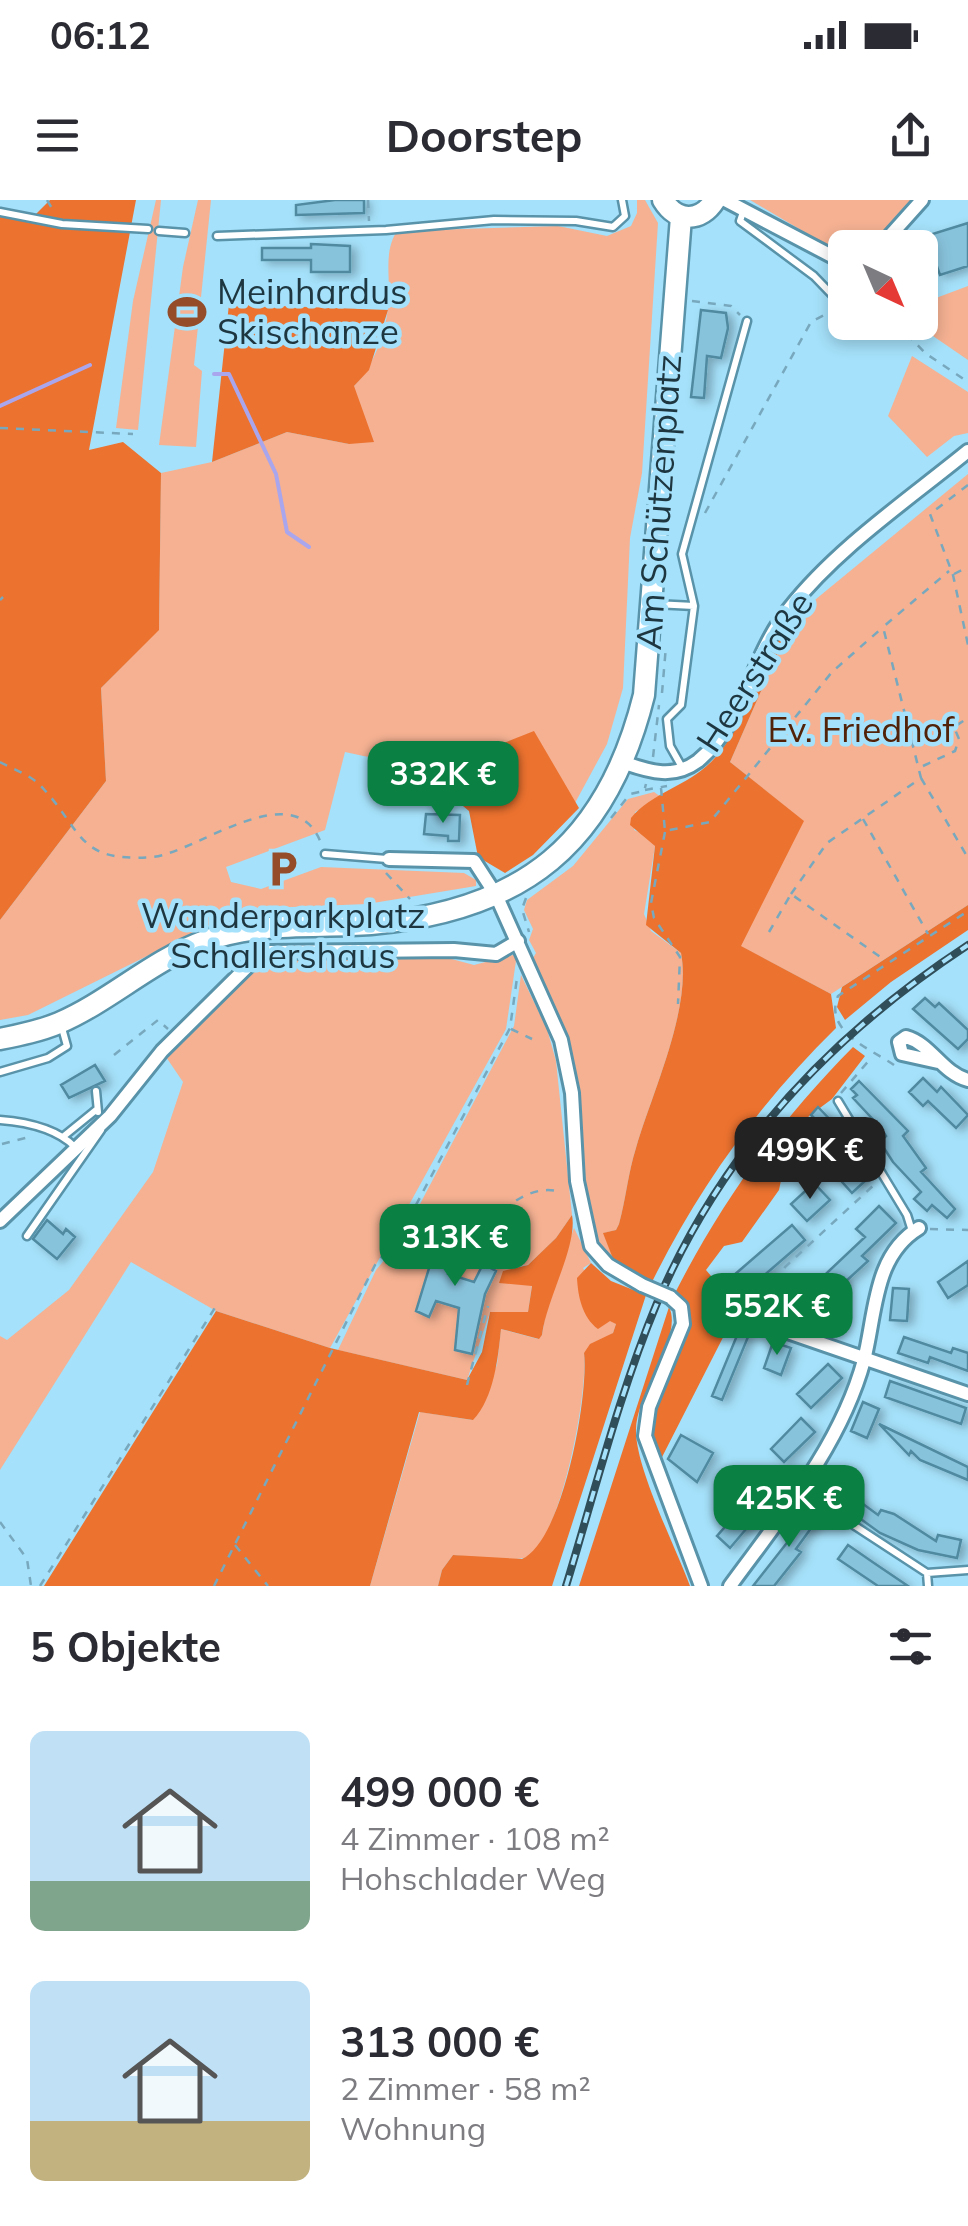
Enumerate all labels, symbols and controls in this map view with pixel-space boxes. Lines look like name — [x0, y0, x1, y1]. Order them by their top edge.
text: 06:12 — [50, 11, 151, 59]
text: Doorstep — [386, 107, 582, 163]
icon: menu — [30, 108, 85, 163]
icon: share — [883, 108, 938, 163]
north arrow — [828, 230, 938, 340]
map controls — [828, 230, 938, 340]
place label: Meinhardus Skischanze — [217, 269, 407, 353]
sports icon: Meinhardus Skischanze — [166, 291, 208, 333]
street label: Am Schützenplatz — [626, 353, 690, 651]
street label: Heerstraße — [686, 583, 822, 760]
park label: Ev. Friedhof — [768, 707, 956, 751]
pin: 332K € — [362, 741, 524, 826]
text: 332K € — [390, 753, 496, 793]
parking icon: Wanderparkplatz Schallershaus — [262, 848, 304, 890]
place label: Wanderparkplatz Schallershaus — [141, 893, 425, 977]
pin: 499K € — [729, 1117, 891, 1202]
text: 499K € — [757, 1129, 863, 1169]
pin: 313K € — [374, 1204, 536, 1289]
text: 313K € — [402, 1216, 508, 1256]
pin: 552K € — [696, 1273, 858, 1358]
text: 552K € — [724, 1285, 830, 1325]
pin: 425K € — [708, 1465, 870, 1550]
text: 425K € — [736, 1477, 842, 1517]
icon: filters — [883, 1619, 938, 1674]
text: 5 Objekte — [30, 1620, 221, 1673]
text: 499 000 € — [340, 1765, 539, 1818]
icon: home — [110, 1771, 230, 1891]
text: 4 Zimmer · 108 m² — [340, 1818, 610, 1858]
text: Hohschlader Weg — [340, 1858, 606, 1898]
text: 313 000 € — [340, 2015, 539, 2068]
icon: home — [110, 2021, 230, 2141]
text: 2 Zimmer · 58 m² — [340, 2068, 591, 2108]
text: Wohnung — [340, 2108, 486, 2148]

